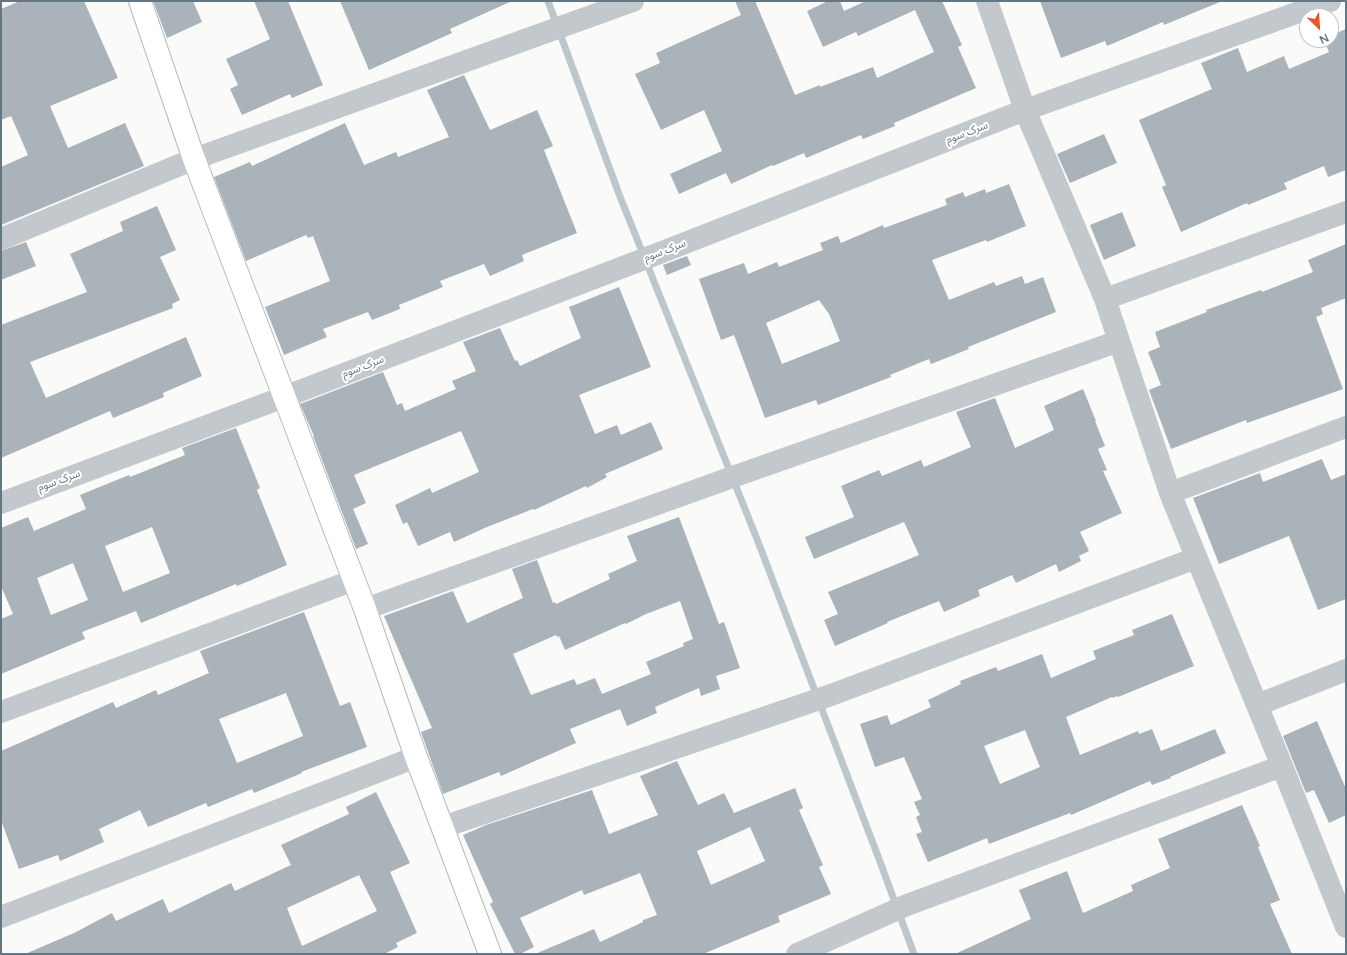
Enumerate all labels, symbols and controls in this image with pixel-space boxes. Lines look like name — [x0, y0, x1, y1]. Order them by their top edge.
north arrow — [1299, 8, 1339, 48]
text: N — [1317, 31, 1331, 46]
street label: سرک سوم — [944, 119, 990, 147]
street label: سرک سوم — [642, 237, 688, 265]
street label: سرک سوم — [340, 353, 386, 381]
street label: سرک سوم — [36, 467, 82, 495]

